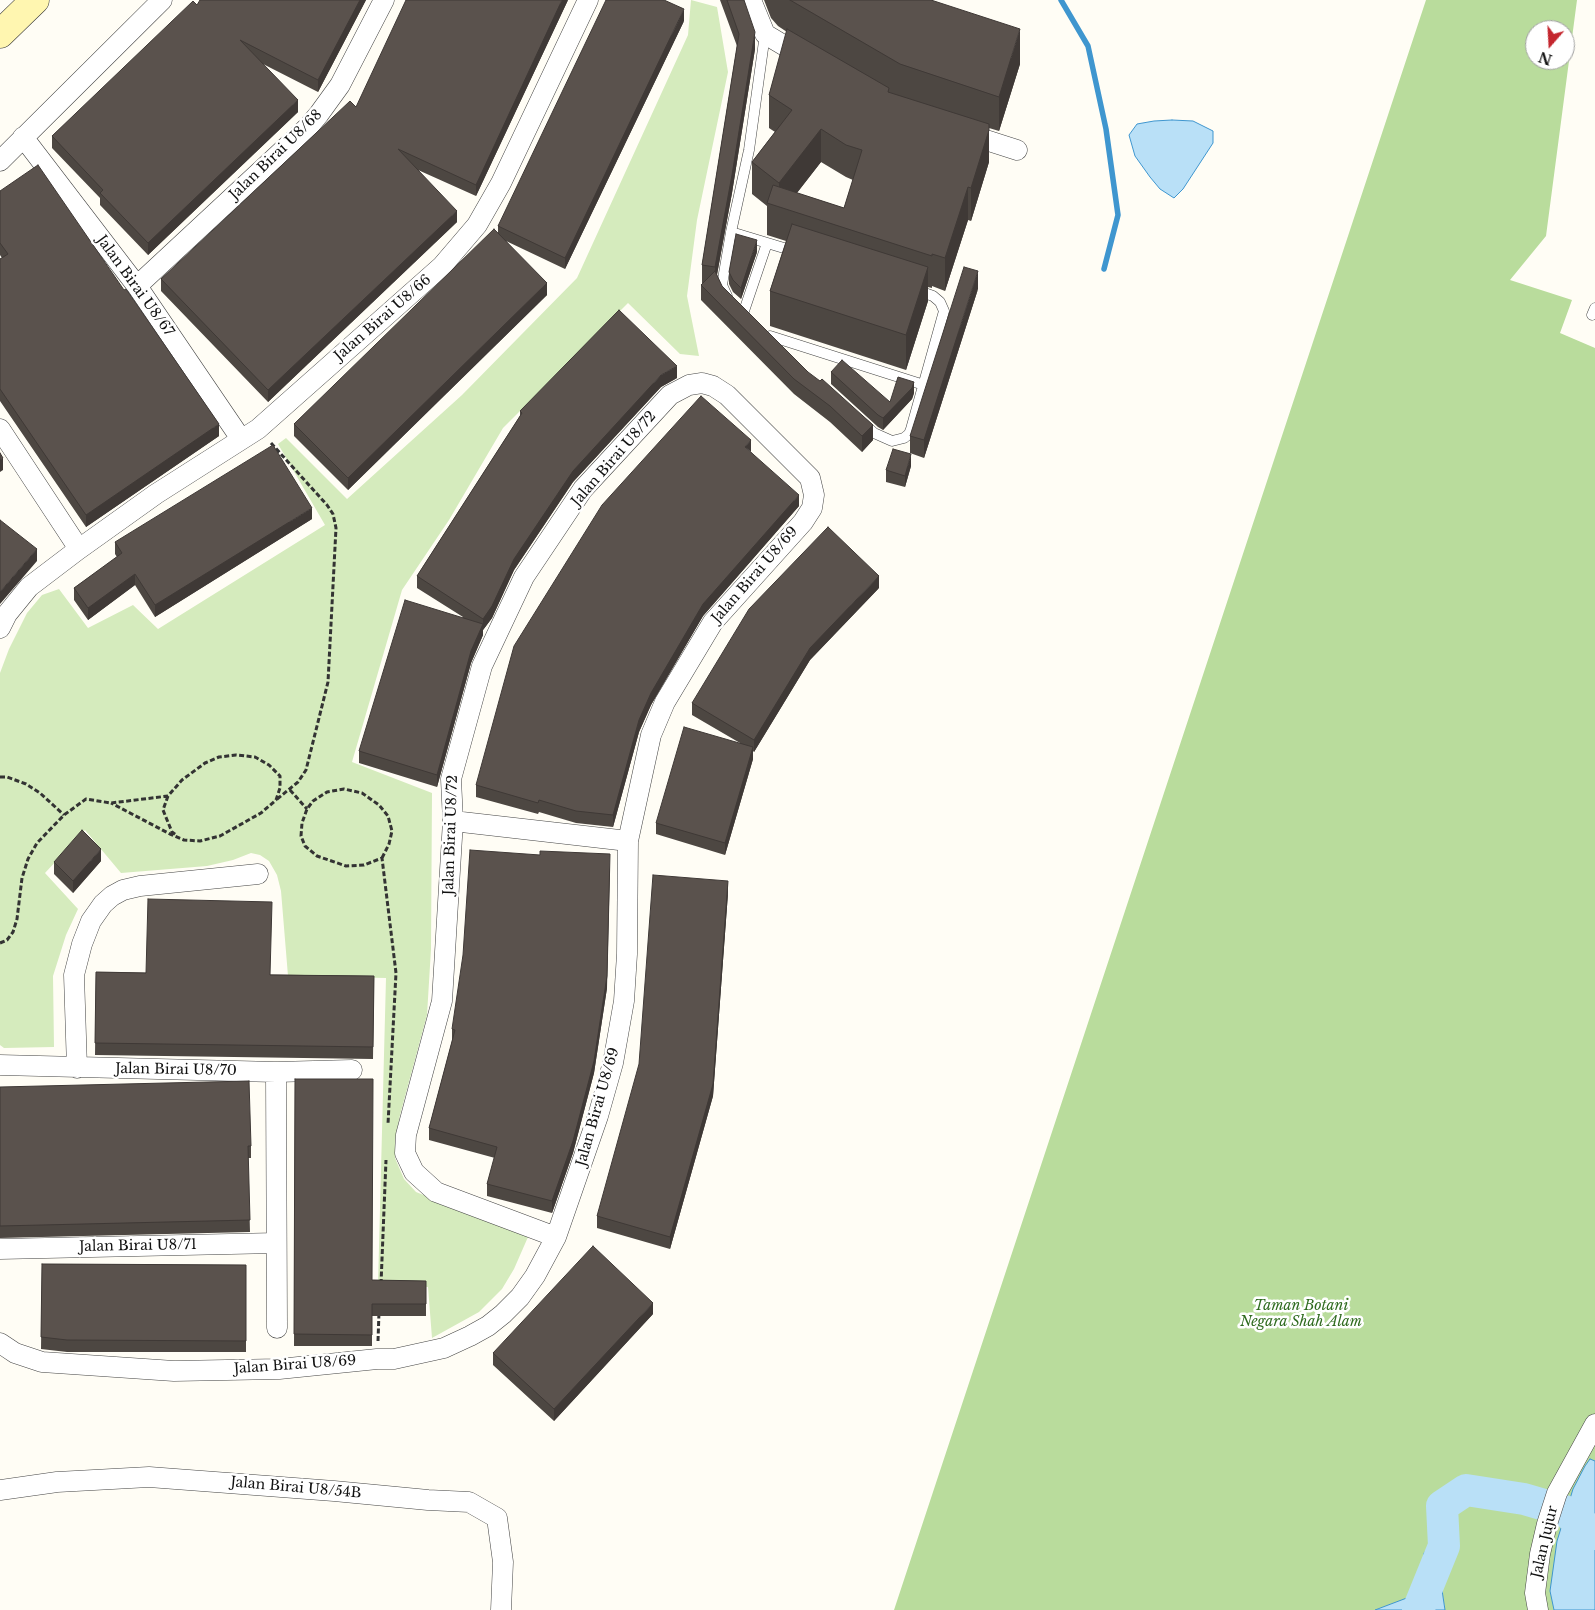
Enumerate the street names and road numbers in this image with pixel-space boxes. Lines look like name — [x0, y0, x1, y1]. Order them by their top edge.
street label: Jalan Birai U8/68 — [226, 107, 326, 203]
street label: Jalan Birai U8/67 — [93, 232, 177, 340]
street label: Jalan Birai U8/66 — [331, 271, 435, 365]
street label: Jalan Birai U8/72 — [568, 408, 660, 510]
street label: Jalan Birai U8/69 — [708, 523, 802, 627]
street label: Jalan Birai U8/72 — [441, 775, 461, 895]
street label: Jalan Birai U8/69 — [573, 1046, 623, 1168]
street label: Jalan Birai U8/70 — [115, 1061, 237, 1079]
street label: Jalan Birai U8/71 — [79, 1237, 197, 1255]
street label: Jalan Birai U8/69 — [233, 1352, 357, 1378]
street label: Jalan Birai U8/54B — [230, 1474, 362, 1502]
street label: Jalan Jujur — [1529, 1504, 1561, 1580]

